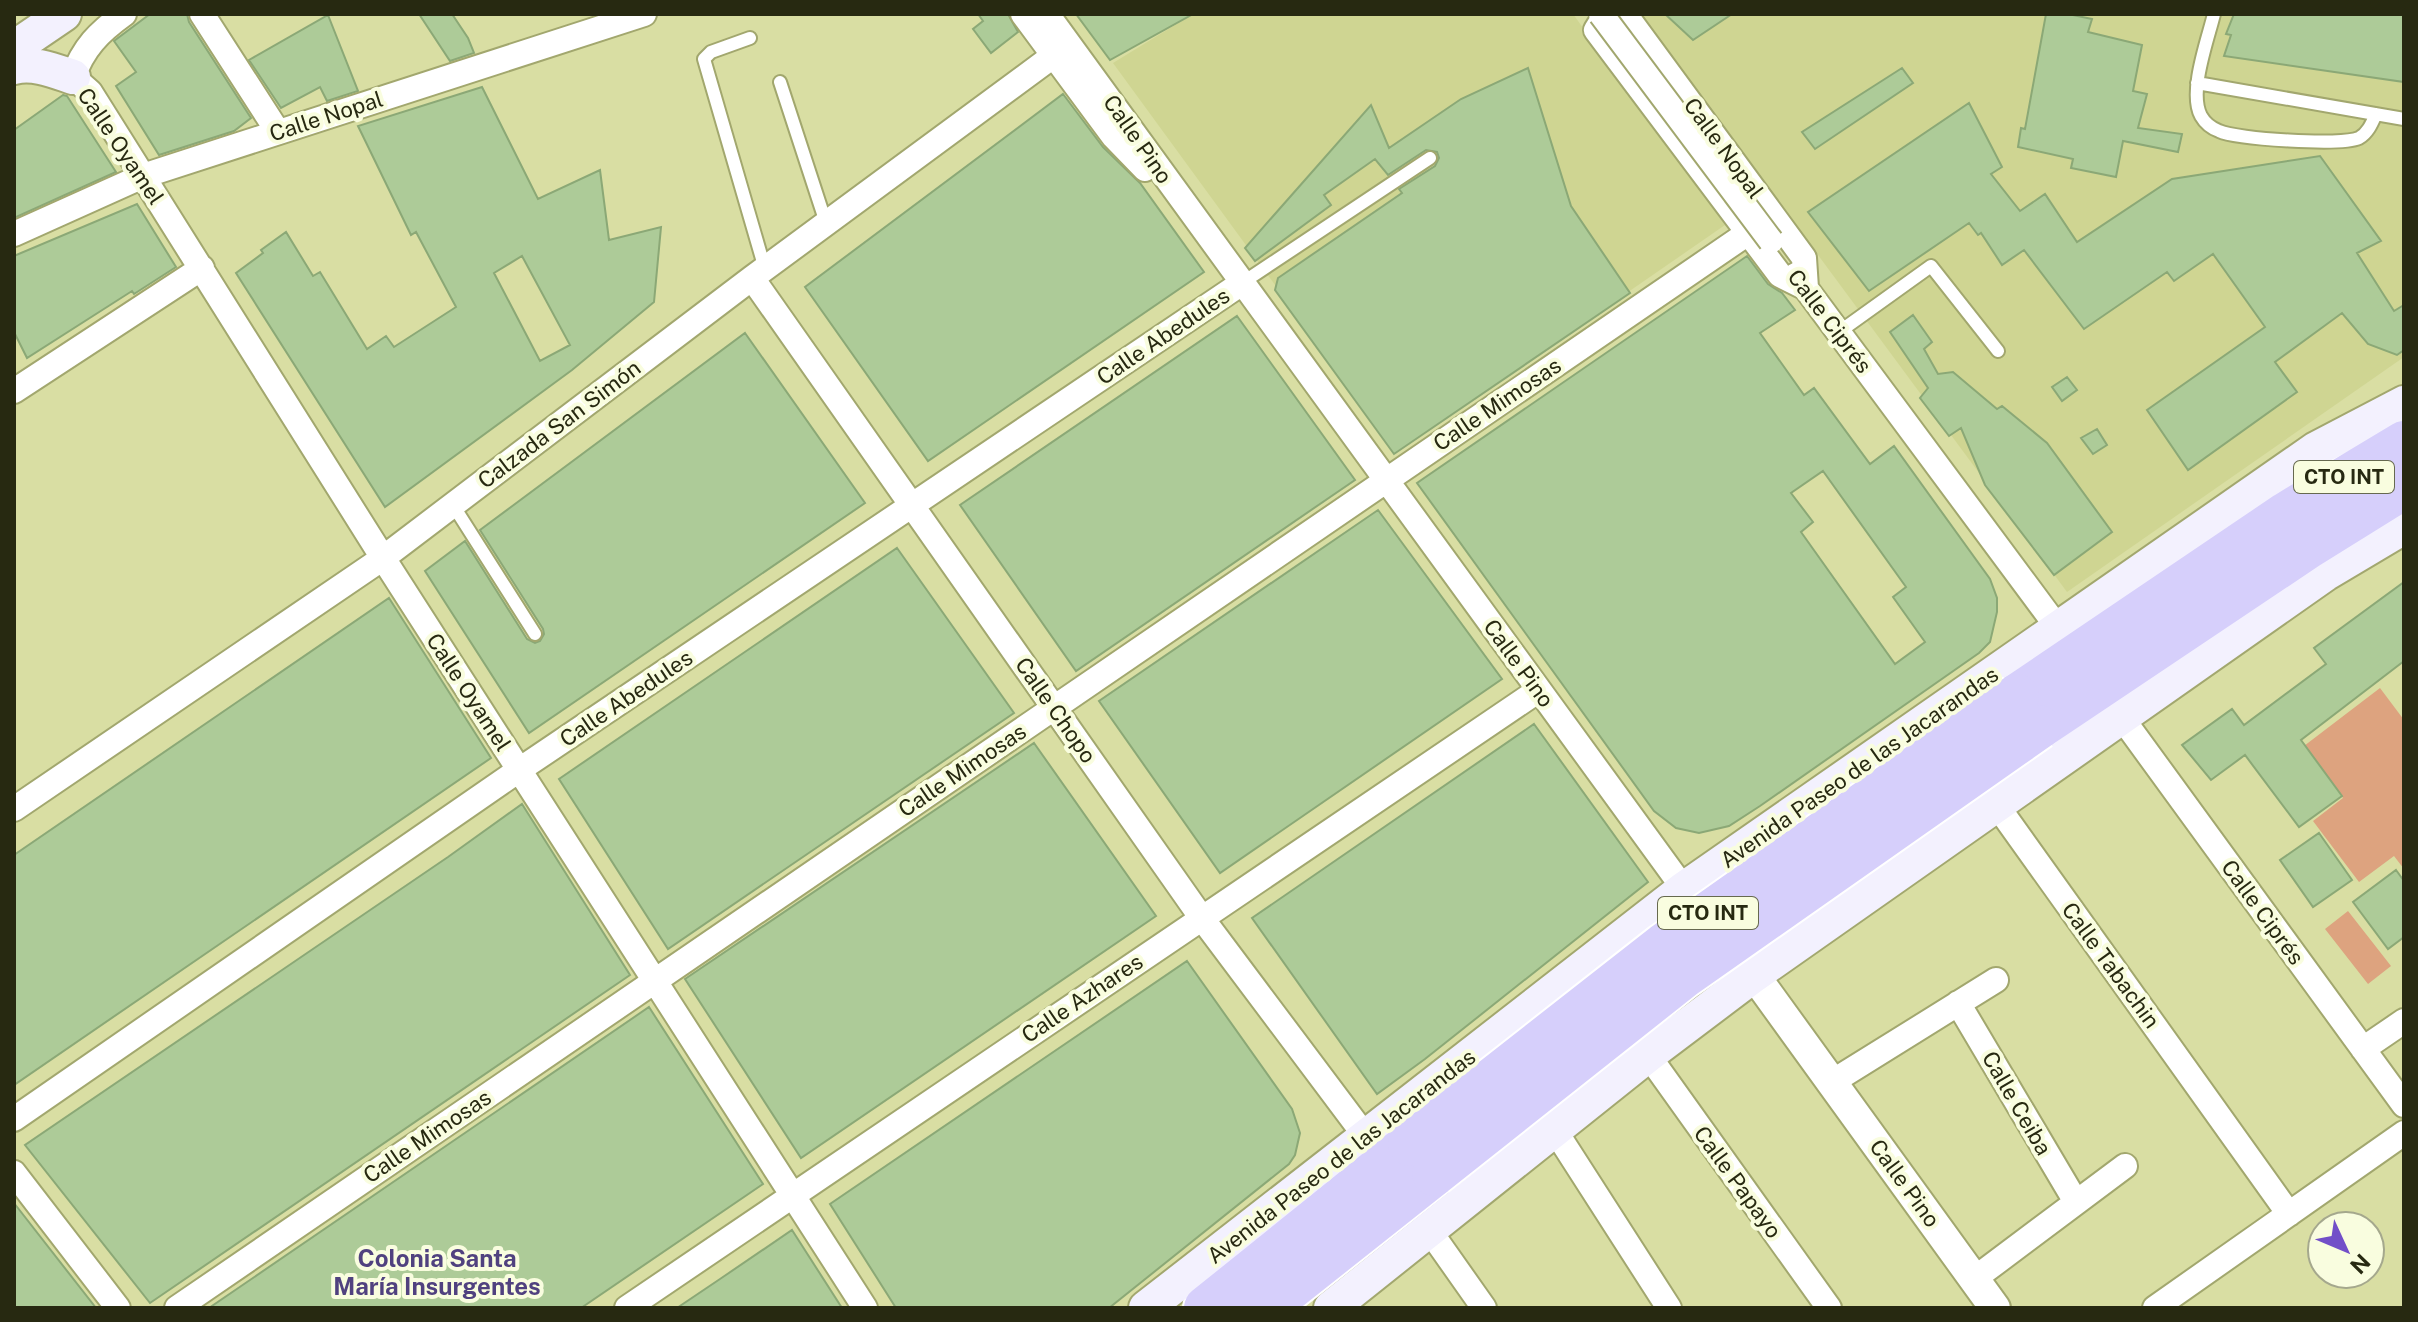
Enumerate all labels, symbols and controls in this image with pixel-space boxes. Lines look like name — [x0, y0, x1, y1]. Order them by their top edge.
street label: Calle Oyamel — [72, 83, 170, 209]
street label: Calle Nopal — [266, 85, 386, 147]
street label: Calle Pino — [1098, 90, 1178, 188]
street label: Calle Nopal — [1679, 93, 1769, 203]
street label: Calle Ciprés — [1783, 264, 1877, 378]
street label: Calle Abedules — [1092, 282, 1234, 390]
street label: Calle Mimosas — [1428, 352, 1566, 456]
street label: Calzada San Simón — [473, 354, 645, 494]
road number: CTO INT — [2294, 461, 2394, 493]
street label: Calle Pino — [1479, 614, 1559, 712]
street label: Calle Oyamel — [421, 628, 517, 756]
street label: Calle Abedules — [555, 644, 697, 752]
street label: Calle Chopo — [1010, 652, 1102, 768]
street label: Avenida Paseo de las Jacarandas — [1715, 661, 2003, 873]
street label: Calle Mimosas — [893, 718, 1031, 822]
street label: Calle Ciprés — [2216, 855, 2310, 969]
road number: CTO INT — [1658, 897, 1758, 929]
street label: Calle Tabachin — [2057, 897, 2165, 1033]
street label: Calle Azhares — [1017, 948, 1147, 1048]
street label: Avenida Paseo de las Jacarandas — [1202, 1043, 1480, 1269]
street label: Calle Ceiba — [1977, 1046, 2057, 1160]
street label: Calle Mimosas — [358, 1084, 496, 1188]
street label: Calle Papayo — [1689, 1121, 1787, 1243]
street label: Calle Pino — [1865, 1134, 1945, 1232]
north arrow — [2306, 1210, 2386, 1290]
district label: Colonia Santa María Insurgentes — [333, 1244, 541, 1300]
text: N — [2345, 1249, 2376, 1279]

